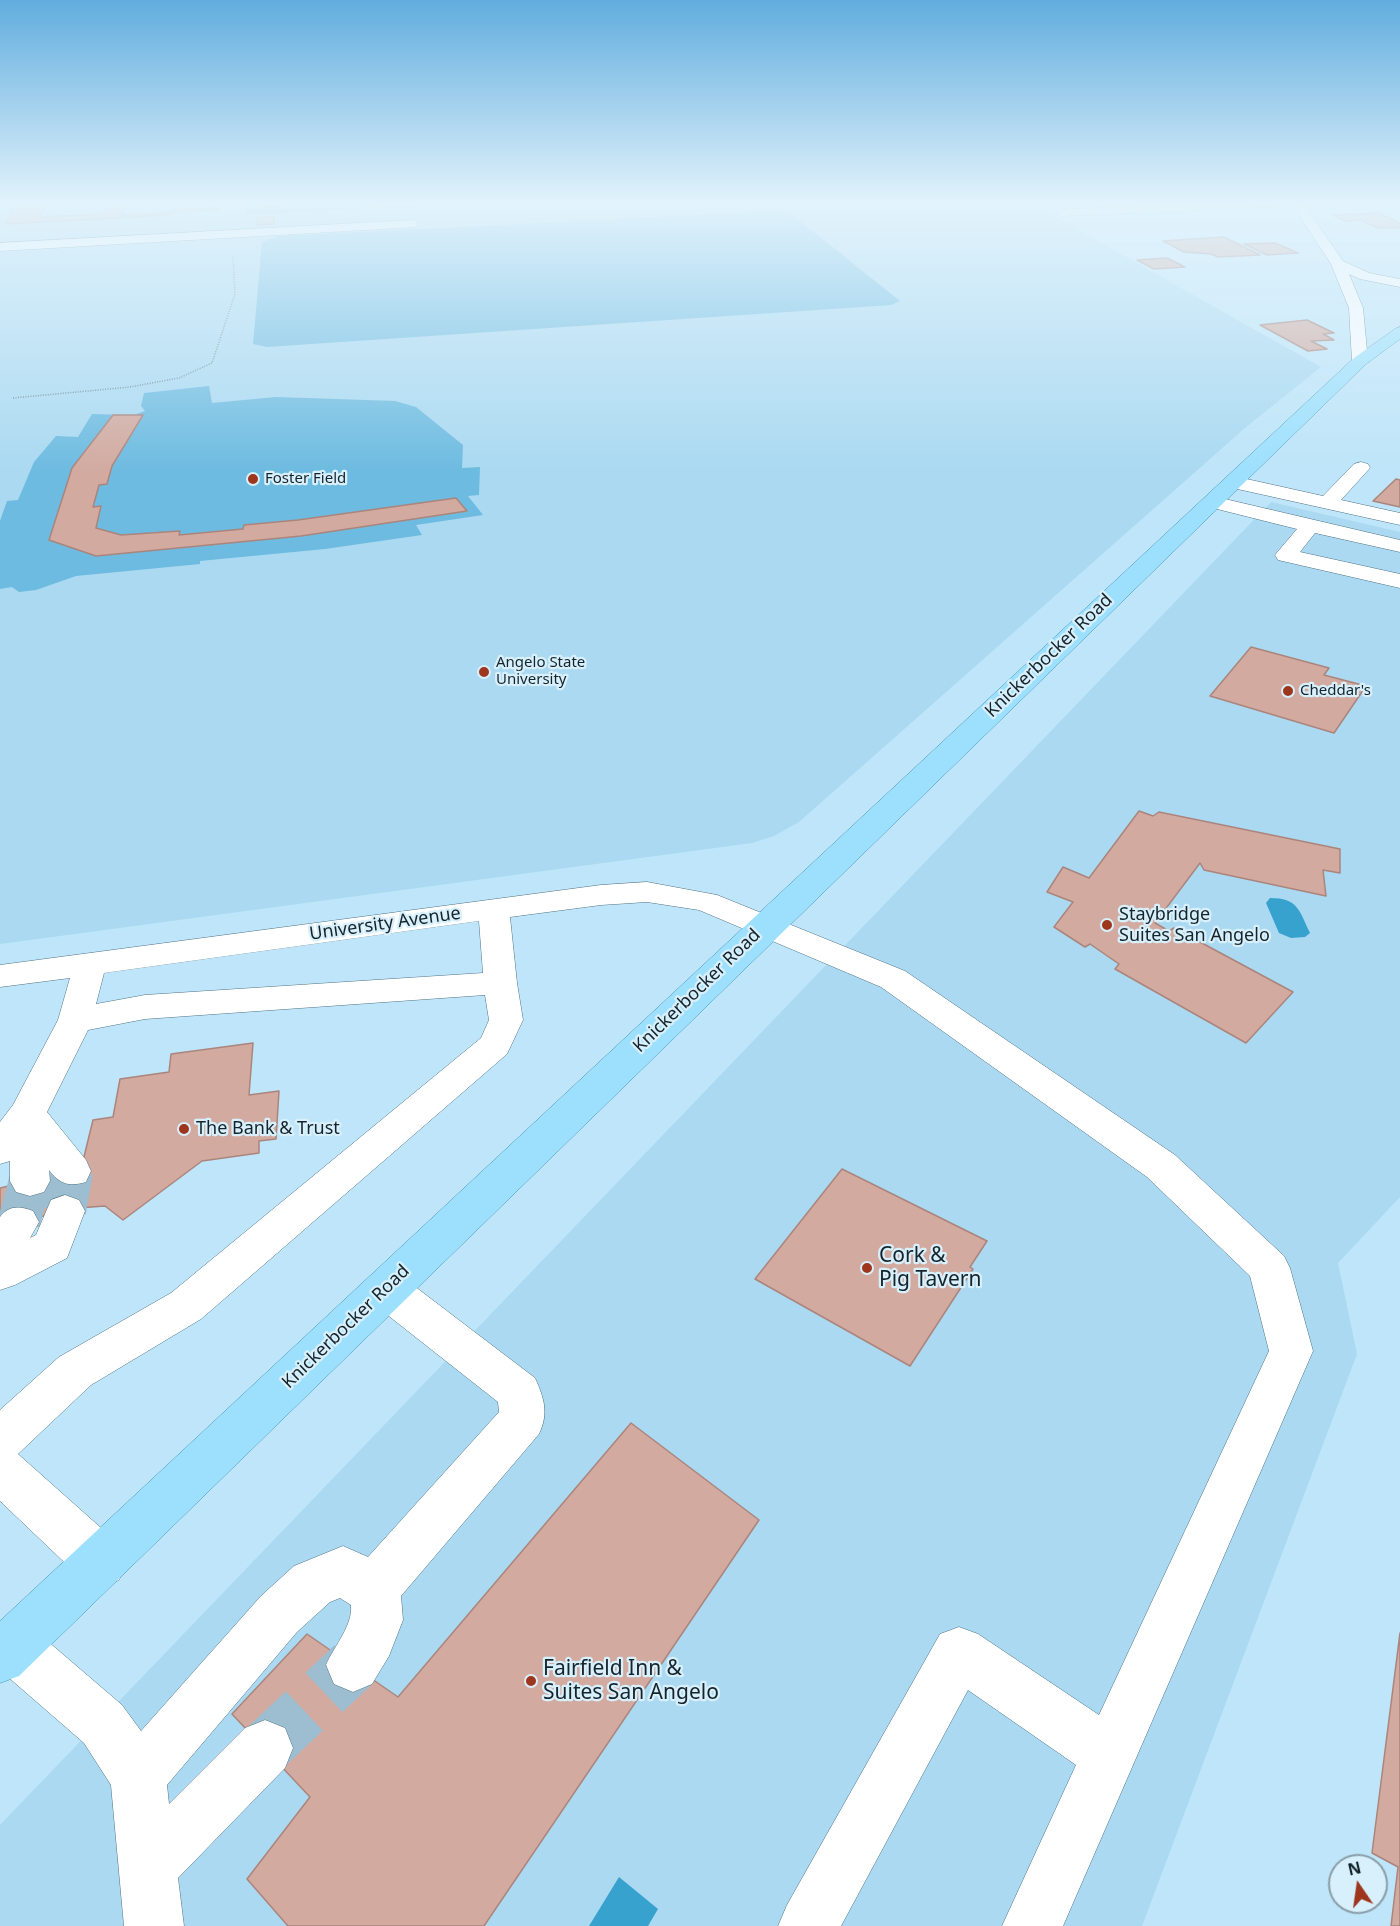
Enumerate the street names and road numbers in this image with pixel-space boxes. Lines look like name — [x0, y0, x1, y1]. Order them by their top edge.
street label: Knickerbocker Road — [981, 590, 1117, 722]
street label: University Avenue — [308, 903, 462, 945]
street label: Knickerbocker Road — [629, 925, 765, 1057]
street label: Knickerbocker Road — [278, 1261, 414, 1393]

